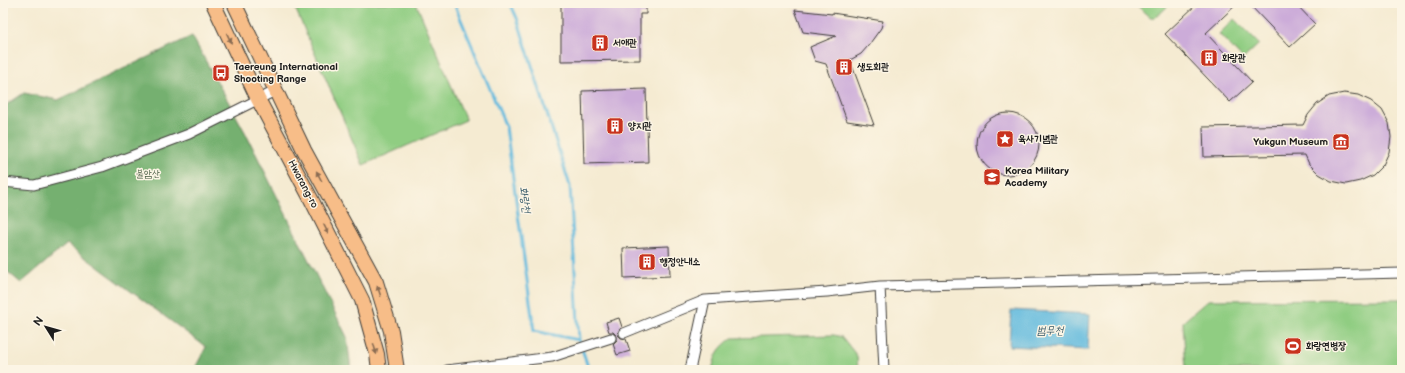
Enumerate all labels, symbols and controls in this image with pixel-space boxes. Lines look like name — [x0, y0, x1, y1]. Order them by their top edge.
one-way arrow — [226, 33, 232, 44]
building icon: 서애관 — [590, 33, 610, 53]
place label: 서애관 — [613, 37, 637, 49]
building icon: 화랑관 — [1199, 48, 1219, 68]
place label: 화랑관 — [1222, 52, 1246, 64]
building icon: 생도회관 — [834, 57, 854, 77]
place label: Taereung International Shooting Range — [234, 61, 338, 85]
place label: 생도회관 — [857, 61, 889, 73]
bus stop icon: Taereung International Shooting Range — [211, 63, 231, 83]
building icon: 양지관 — [605, 116, 625, 136]
place label: 양지관 — [628, 120, 652, 132]
place icon: 육사기념관 — [995, 129, 1015, 149]
museum icon: Yukgun Museum — [1331, 132, 1351, 152]
place label: 육사기념관 — [1018, 133, 1058, 145]
place label: Yukgun Museum — [1253, 136, 1328, 148]
street label: Hwarang-ro — [285, 158, 321, 210]
place label: Korea Military Academy — [1004, 165, 1069, 189]
school or university icon: Korea Military Academy — [982, 167, 1002, 187]
park label: 불암산 — [136, 168, 160, 180]
one-way arrow — [315, 170, 322, 182]
water label: 화랑천 — [517, 186, 533, 215]
one-way arrow — [323, 223, 329, 235]
building icon: 행정안내소 — [637, 252, 657, 272]
place label: 행정안내소 — [659, 256, 700, 268]
one-way arrow — [375, 285, 381, 297]
north arrow — [26, 307, 66, 347]
text: N — [31, 314, 46, 328]
water label: 범무천 — [1037, 324, 1064, 337]
sports icon: 화랑연병장 — [1283, 336, 1303, 356]
place label: 화랑연병장 — [1306, 340, 1346, 352]
one-way arrow — [372, 343, 378, 355]

